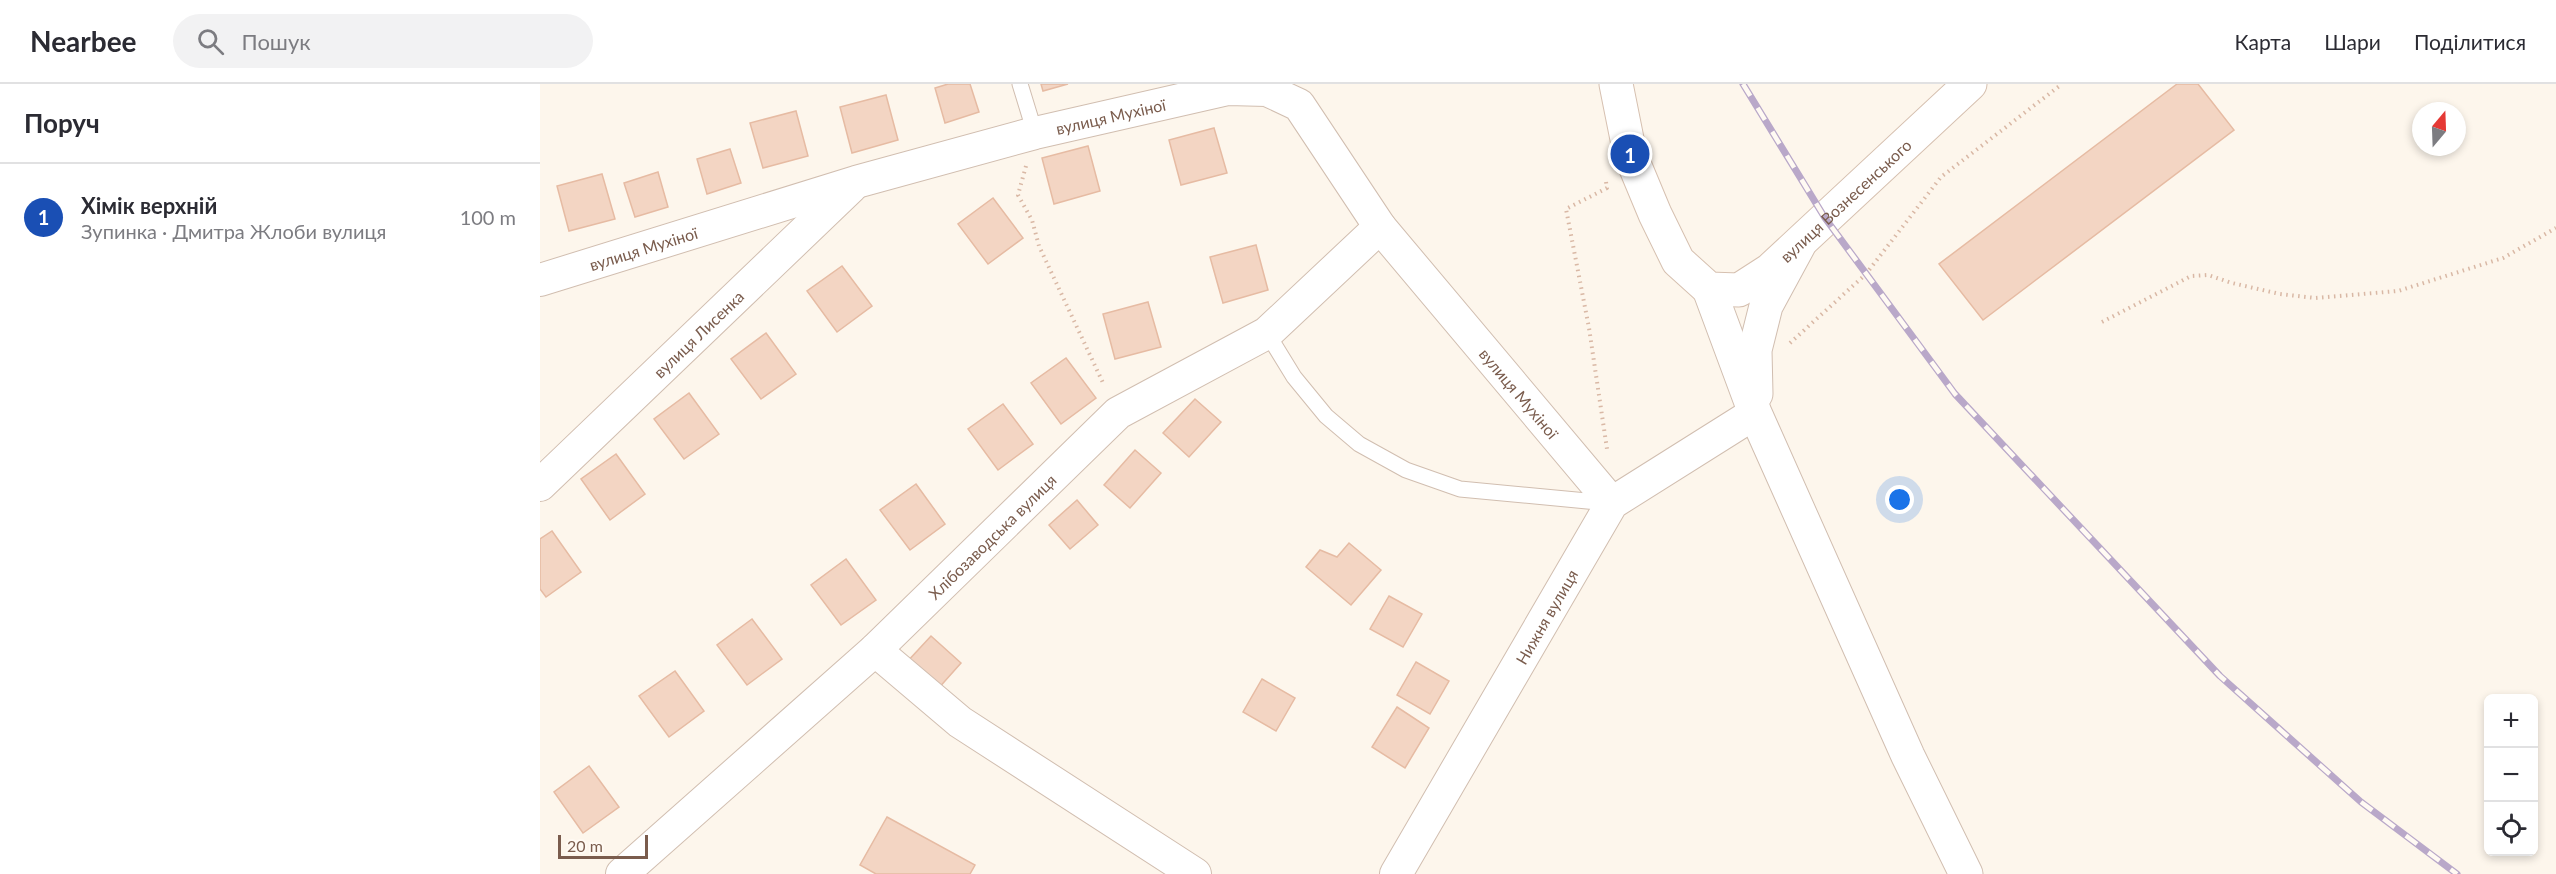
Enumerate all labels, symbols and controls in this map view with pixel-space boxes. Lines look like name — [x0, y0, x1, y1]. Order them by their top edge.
search box — [173, 14, 593, 68]
text: Nearbee — [30, 24, 137, 58]
icon: search — [194, 25, 227, 58]
text: Пошук — [242, 28, 311, 55]
text: Карта — [2235, 29, 2291, 54]
text: Шари — [2324, 29, 2381, 54]
text: Поділитися — [2414, 29, 2526, 54]
street label: вулиця Мухіної — [1054, 94, 1169, 137]
north arrow — [2412, 102, 2466, 156]
text: Поруч — [24, 107, 100, 139]
pin: 1 — [1610, 132, 1650, 176]
street label: вулиця Вознесенського — [1776, 135, 1915, 266]
text: Хімік верхній — [81, 192, 217, 219]
text: 1 — [38, 205, 49, 229]
text: 100 m — [460, 205, 516, 229]
text: Зупинка · Дмитра Жлоби вулиця — [81, 219, 386, 243]
street label: вулиця Мухіної — [587, 222, 701, 274]
street label: вулиця Лисенка — [649, 286, 747, 381]
street label: вулиця Мухіної — [1476, 344, 1564, 443]
street label: Хлібозаводська вулиця — [924, 470, 1059, 603]
your location — [1885, 485, 1914, 514]
street label: Нижня вулиця — [1511, 566, 1581, 667]
map controls — [2484, 694, 2538, 856]
button: + — [2484, 694, 2538, 748]
button: − — [2484, 748, 2538, 802]
button: locate — [2484, 802, 2538, 856]
scale bar — [558, 832, 648, 860]
text: 20 m — [567, 836, 603, 855]

